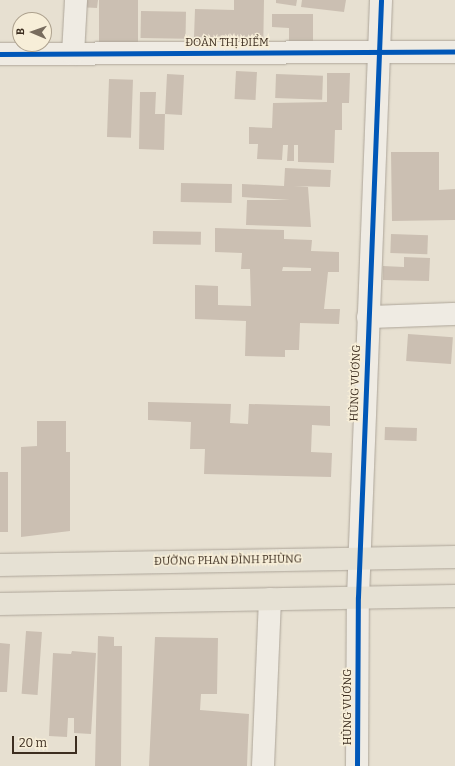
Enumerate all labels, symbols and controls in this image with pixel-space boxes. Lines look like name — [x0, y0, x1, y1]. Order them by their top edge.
north arrow — [12, 12, 52, 52]
text: B — [14, 28, 27, 35]
street label: ĐOÀN THỊ ĐIỂM — [185, 36, 269, 50]
street label: HÙNG VƯƠNG — [348, 344, 364, 422]
street label: ĐƯỜNG PHAN ĐÌNH PHÙNG — [154, 553, 302, 569]
street label: HÙNG VƯƠNG — [341, 669, 355, 745]
scale bar — [14, 728, 79, 754]
text: 20 m — [19, 736, 47, 750]

